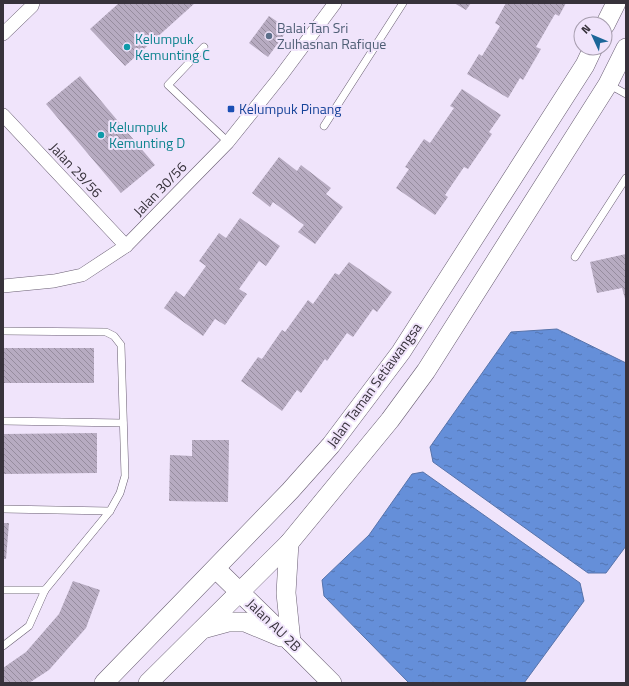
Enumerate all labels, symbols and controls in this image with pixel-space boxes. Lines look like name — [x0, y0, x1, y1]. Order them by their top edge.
north arrow — [573, 16, 613, 56]
place label: Balai Tan Sri Zulhasnan Rafique — [277, 17, 386, 54]
text: N — [577, 21, 594, 37]
place label: Kelumpuk Kemunting C — [135, 28, 210, 65]
marker: Balai Tan Sri Zulhasnan Rafique — [264, 31, 274, 41]
marker: Kelumpuk Kemunting C — [122, 42, 132, 52]
place label: Kelumpuk Pinang — [239, 98, 341, 119]
marker: Kelumpuk Pinang — [226, 104, 236, 114]
place label: Kelumpuk Kemunting D — [109, 116, 185, 153]
marker: Kelumpuk Kemunting D — [96, 130, 106, 140]
street label: Jalan 29/56 — [45, 137, 108, 202]
street label: Jalan 30/56 — [128, 156, 191, 221]
street label: Jalan Taman Setiawangsa — [321, 318, 426, 451]
street label: Jalan AU 2B — [242, 593, 306, 656]

